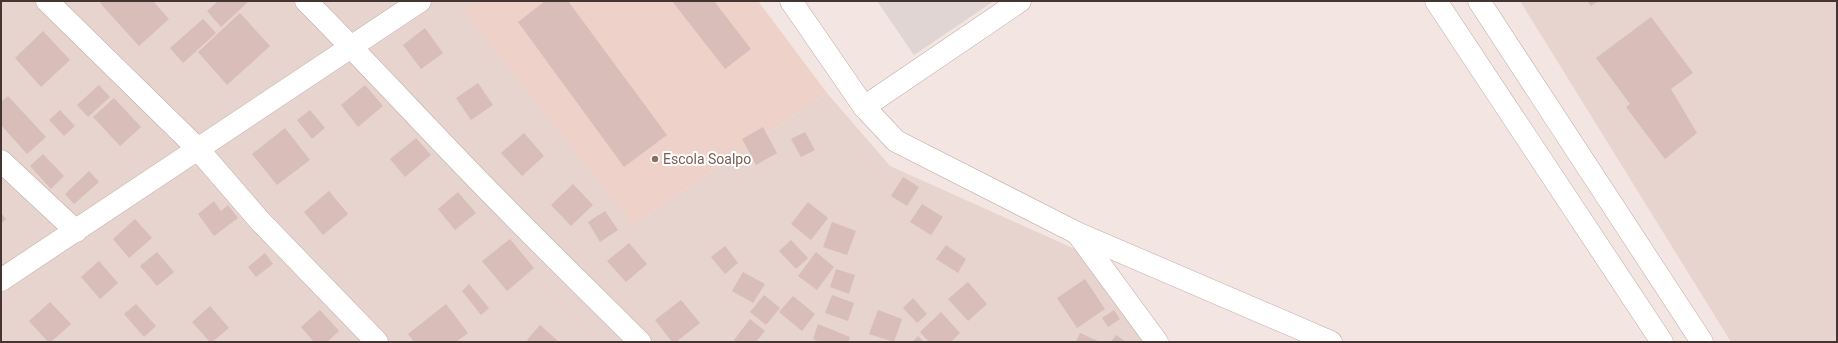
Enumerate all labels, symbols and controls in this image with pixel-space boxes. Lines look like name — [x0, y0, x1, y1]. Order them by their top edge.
place label: Escola Soalpo — [663, 151, 751, 167]
marker: Escola Soalpo — [650, 154, 660, 164]

